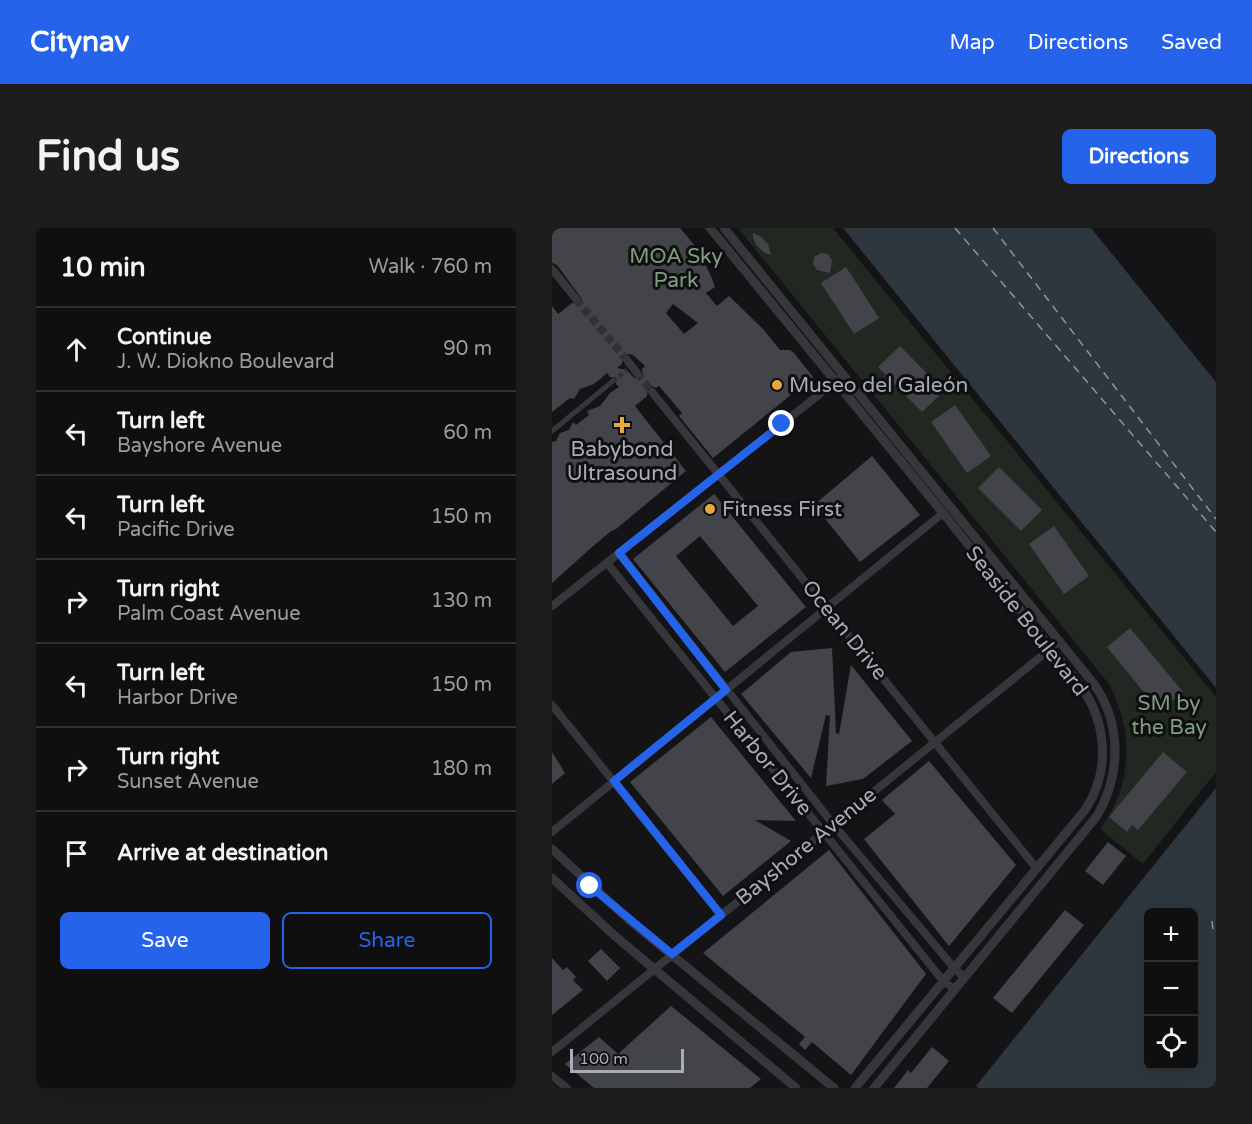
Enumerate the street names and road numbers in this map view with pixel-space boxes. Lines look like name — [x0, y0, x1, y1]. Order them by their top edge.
street label: Seaside Boulevard — [960, 541, 1093, 701]
street label: Ocean Drive — [797, 575, 893, 685]
street label: Harbor Drive — [718, 706, 817, 821]
street label: Bayshore Avenue — [731, 782, 882, 911]

